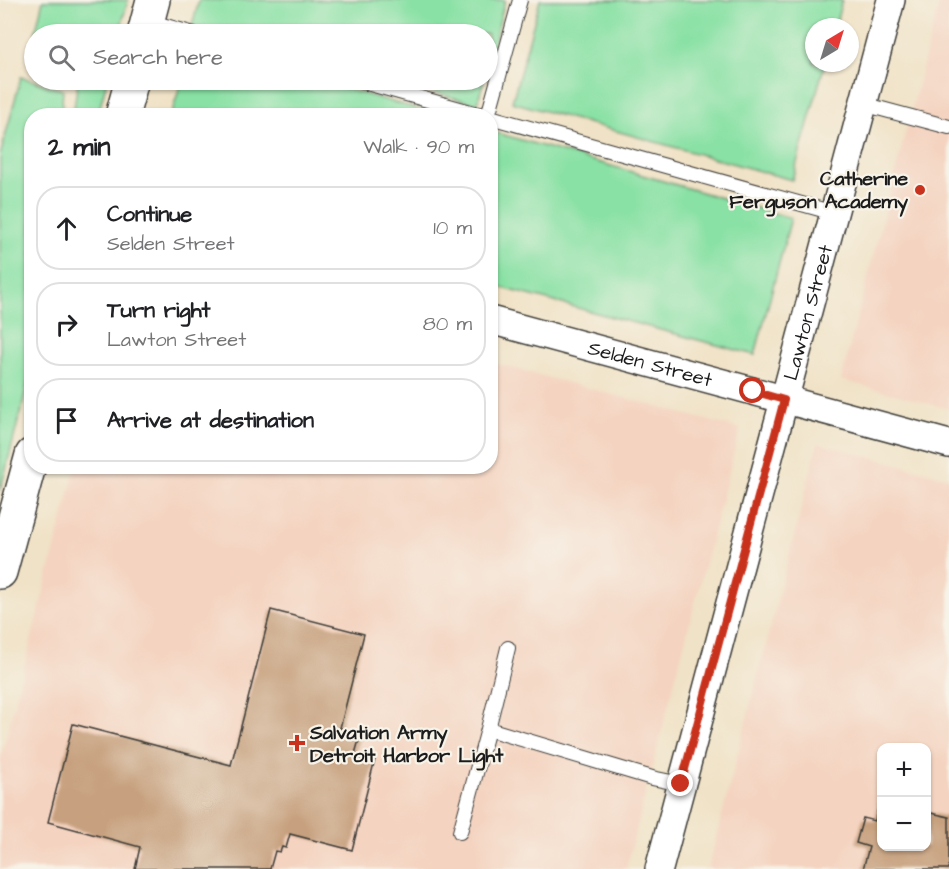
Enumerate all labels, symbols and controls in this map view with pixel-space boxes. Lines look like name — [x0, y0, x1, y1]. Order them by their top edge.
north arrow — [805, 18, 859, 72]
search box — [24, 24, 498, 90]
icon: search — [45, 41, 78, 74]
text: Search here — [93, 42, 223, 73]
text: 2 min — [48, 129, 110, 165]
text: Walk · 90 m — [363, 133, 474, 161]
place label: Catherine Ferguson Academy — [729, 165, 908, 217]
marker: Catherine Ferguson Academy — [913, 183, 927, 197]
text: Continue — [107, 199, 192, 230]
icon: ahead — [50, 212, 83, 245]
text: 10 m — [433, 214, 472, 242]
text: Selden Street — [107, 230, 235, 258]
street label: Lawton Street — [777, 242, 840, 384]
text: Turn right — [107, 295, 210, 326]
icon: right — [50, 308, 83, 341]
text: 80 m — [423, 310, 472, 338]
text: Lawton Street — [107, 326, 246, 354]
street label: Selden Street — [585, 334, 715, 394]
route start — [739, 377, 765, 403]
icon: arrive — [50, 404, 83, 437]
text: Arrive at destination — [107, 405, 314, 436]
place label: Salvation Army Detroit Harbor Light — [309, 719, 504, 771]
marker: Salvation Army Detroit Harbor Light — [288, 734, 306, 752]
map controls — [877, 743, 931, 851]
button: + — [877, 743, 931, 797]
route end — [667, 770, 693, 796]
button: − — [877, 797, 931, 851]

